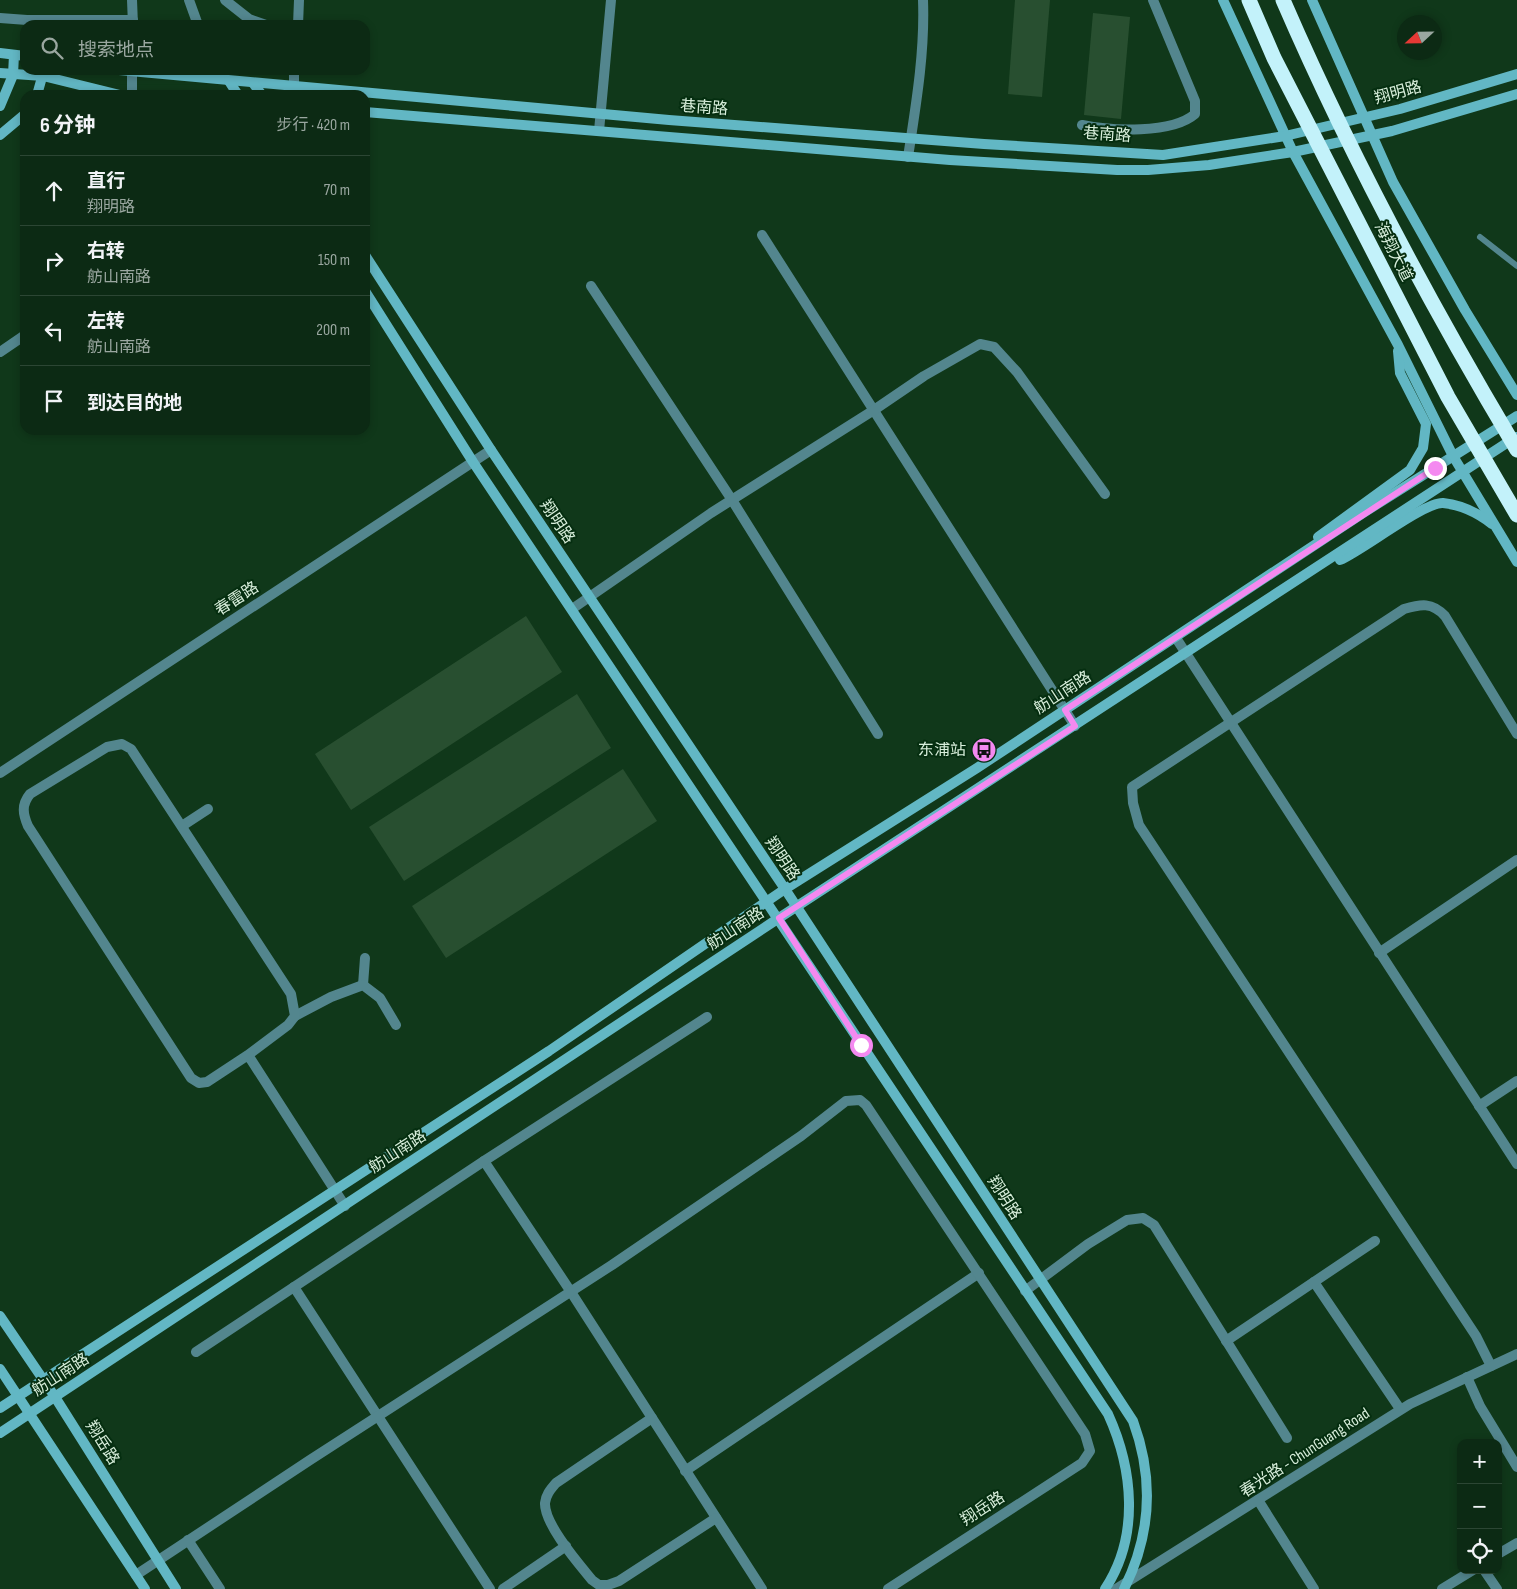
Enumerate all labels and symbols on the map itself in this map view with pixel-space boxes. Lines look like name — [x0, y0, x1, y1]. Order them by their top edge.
north arrow — [1397, 15, 1442, 60]
street label: 翔明路 — [1372, 78, 1424, 108]
street label: 巷南路 — [679, 97, 729, 119]
street label: 巷南路 — [1082, 124, 1132, 146]
street label: 海翔大道 — [1370, 219, 1416, 285]
route end — [1424, 457, 1447, 480]
street label: 翔明路 — [536, 497, 578, 547]
street label: 春雷路 — [212, 578, 262, 620]
street label: 舫山南路 — [1031, 668, 1095, 718]
bus stop icon: 东浦站 — [971, 737, 997, 763]
place label: 东浦站 — [918, 741, 966, 760]
street label: 翔明路 — [761, 834, 803, 884]
street label: 舫山南路 — [704, 904, 768, 954]
route start — [850, 1034, 873, 1057]
street label: 舫山南路 — [366, 1127, 430, 1177]
street label: 翔明路 — [983, 1173, 1025, 1223]
street label: 舫山南路 — [29, 1350, 93, 1400]
street label: 春光路 - ChunGuang Road — [1237, 1404, 1373, 1502]
street label: 翔岳路 — [81, 1418, 123, 1468]
street label: 翔岳路 — [958, 1488, 1008, 1530]

